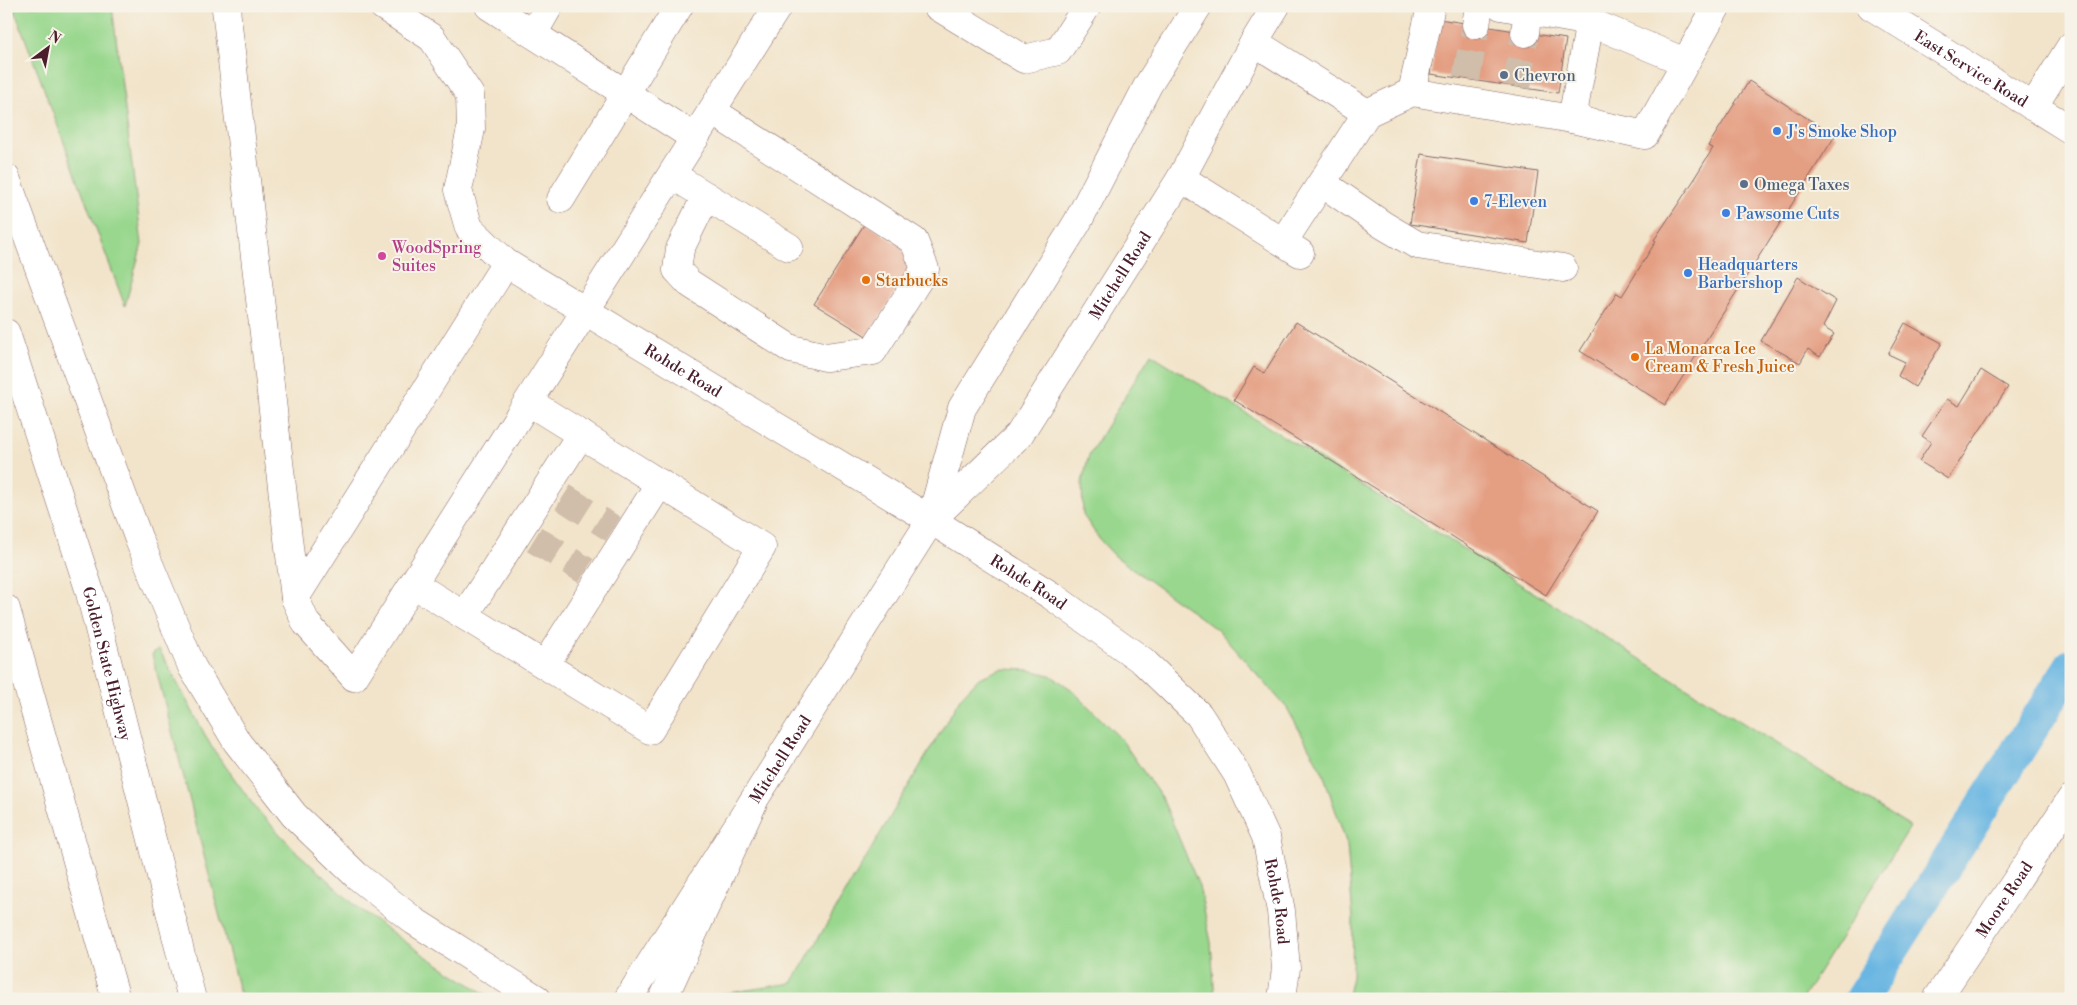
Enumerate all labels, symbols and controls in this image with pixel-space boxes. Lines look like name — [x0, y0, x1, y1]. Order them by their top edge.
north arrow — [22, 22, 72, 72]
street label: East Service Road — [1910, 26, 2031, 112]
text: N — [45, 27, 64, 48]
place label: Chevron — [1514, 66, 1576, 86]
marker: Chevron — [1498, 69, 1510, 81]
place label: J's Smoke Shop — [1786, 122, 1897, 142]
marker: J's Smoke Shop — [1771, 125, 1783, 137]
place label: Omega Taxes — [1754, 175, 1850, 195]
marker: Omega Taxes — [1738, 178, 1750, 190]
place label: 7-Eleven — [1484, 192, 1547, 212]
marker: 7-Eleven — [1468, 195, 1480, 207]
place label: Pawsome Cuts — [1736, 204, 1840, 224]
marker: Pawsome Cuts — [1720, 207, 1732, 219]
street label: Mitchell Road — [1085, 228, 1156, 324]
place label: WoodSpring Suites — [391, 238, 482, 276]
marker: WoodSpring Suites — [376, 250, 388, 262]
place label: Headquarters Barbershop — [1697, 255, 1798, 293]
marker: Headquarters Barbershop — [1682, 267, 1694, 279]
place label: Starbucks — [876, 271, 948, 291]
marker: Starbucks — [860, 274, 872, 286]
place label: La Monarca Ice Cream & Fresh Juice — [1645, 339, 1795, 377]
street label: Rohde Road — [640, 340, 725, 402]
marker: La Monarca Ice Cream & Fresh Juice — [1629, 351, 1641, 363]
street label: Rohde Road — [986, 551, 1070, 614]
street label: Golden State Highway — [78, 585, 136, 743]
street label: Mitchell Road — [745, 712, 816, 807]
street label: Rohde Road — [1260, 857, 1293, 945]
street label: Moore Road — [1972, 858, 2037, 942]

